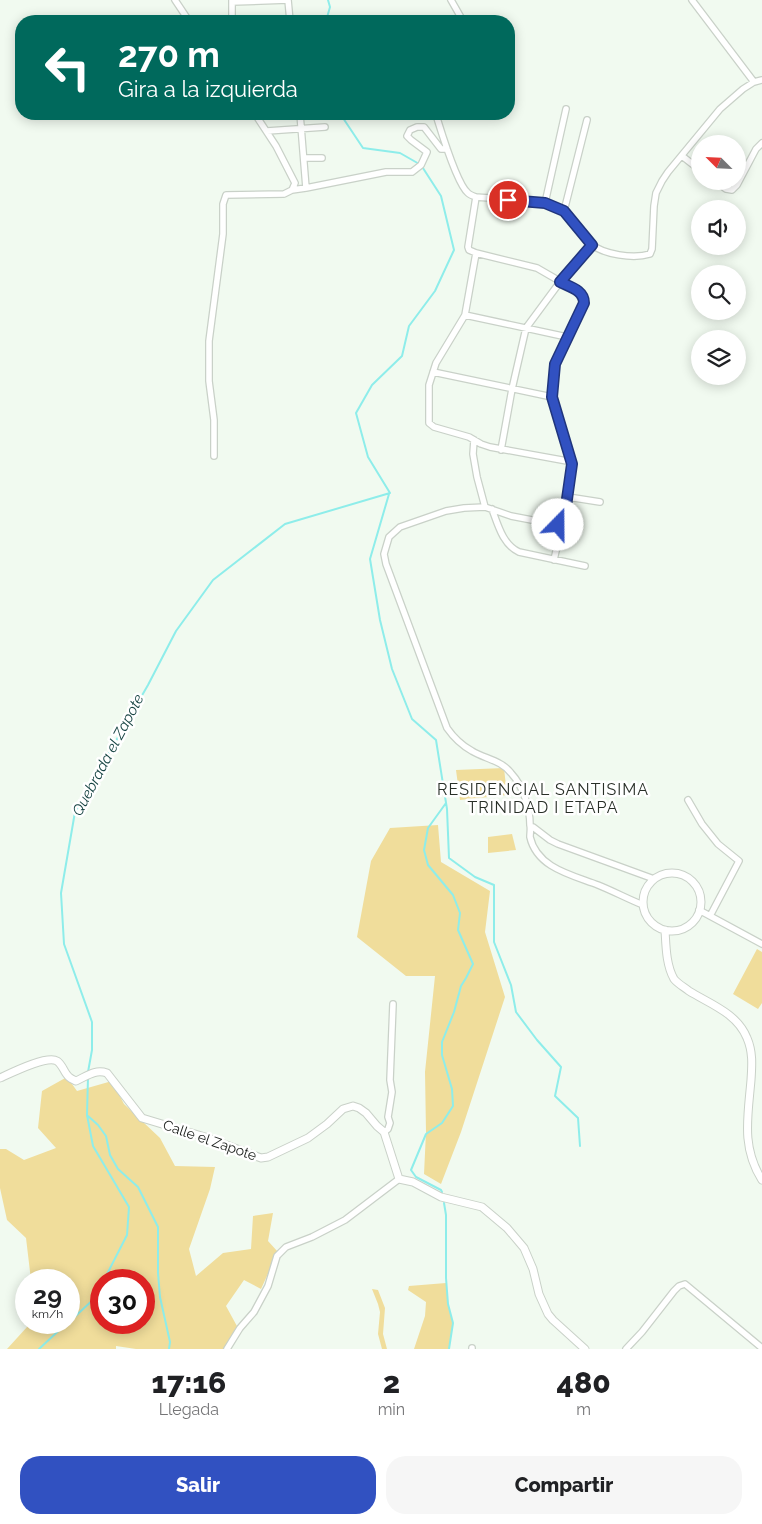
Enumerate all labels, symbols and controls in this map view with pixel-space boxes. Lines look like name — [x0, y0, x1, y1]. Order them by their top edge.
text: 270 m — [118, 34, 220, 75]
icon: left — [35, 35, 100, 100]
text: Gira a la izquierda — [118, 76, 298, 102]
north arrow — [691, 135, 746, 190]
map controls — [691, 135, 746, 385]
pin — [487, 179, 529, 221]
icon: arrive — [494, 186, 522, 214]
button: sound — [691, 200, 746, 255]
button: search — [691, 265, 746, 320]
button: layers — [691, 330, 746, 385]
position arrow — [531, 498, 583, 550]
water label: Quebrada el Zapote — [68, 691, 148, 819]
district label: RESIDENCIAL SANTISIMA TRINIDAD I ETAPA — [437, 780, 649, 817]
street label: Calle el Zapote — [161, 1116, 259, 1164]
speed limit sign: 30 — [90, 1269, 155, 1334]
text: 29 — [33, 1280, 62, 1310]
text: km/h — [32, 1307, 63, 1321]
text: 17:16 — [151, 1365, 226, 1400]
text: 2 — [383, 1365, 400, 1400]
text: 480 — [557, 1365, 611, 1400]
text: Llegada — [159, 1400, 219, 1419]
text: min — [378, 1400, 405, 1419]
text: m — [576, 1400, 591, 1419]
button: Salir — [20, 1456, 376, 1514]
button: Compartir — [386, 1456, 742, 1514]

